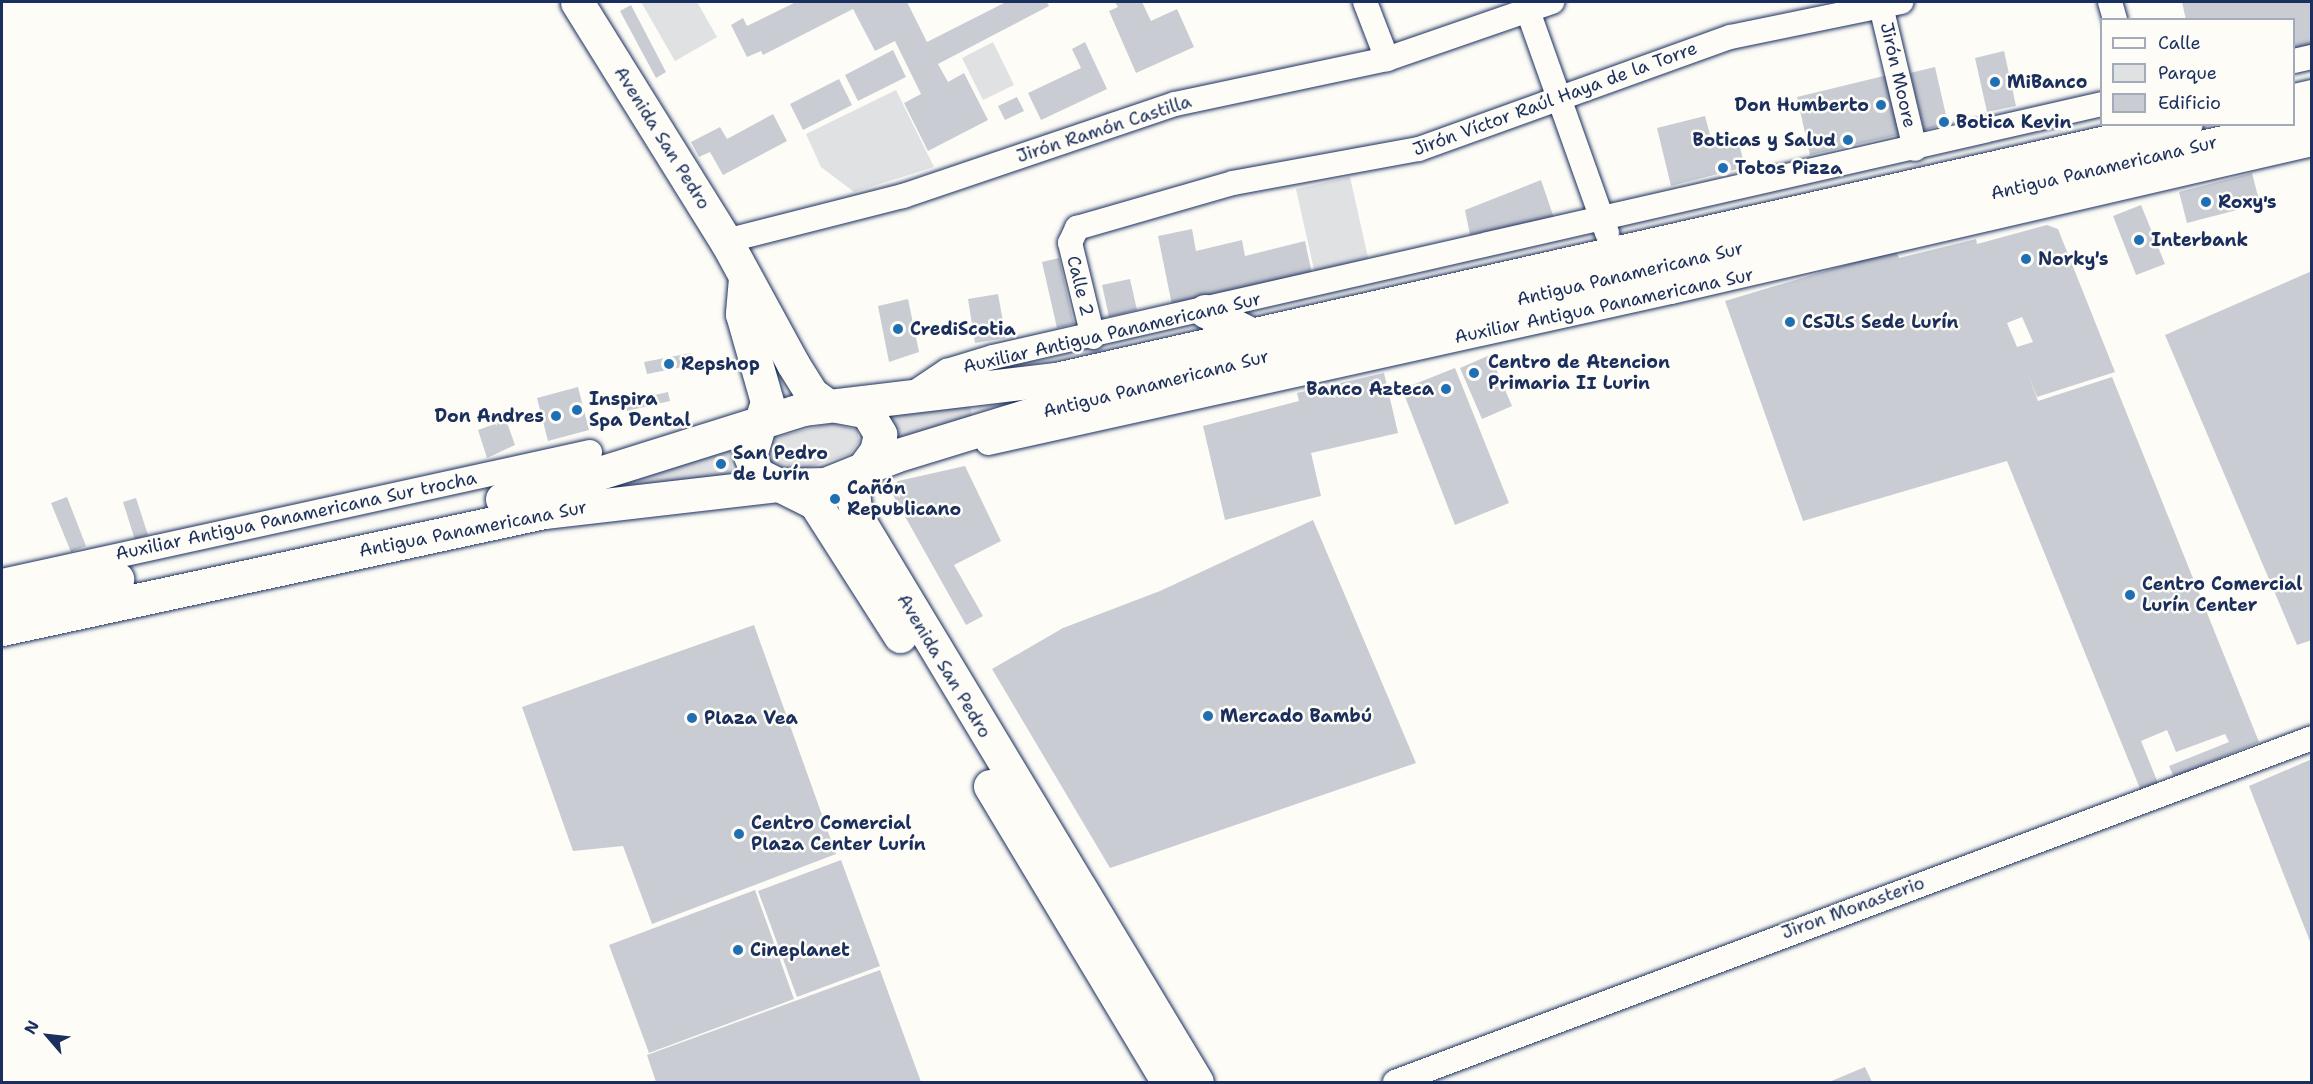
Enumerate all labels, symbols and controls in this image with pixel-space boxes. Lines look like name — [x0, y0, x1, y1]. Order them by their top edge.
legend — [2100, 18, 2295, 126]
street label: Jirón Moore — [1875, 20, 1921, 130]
text: Calle — [2158, 31, 2201, 55]
street label: Jirón Víctor Raúl Haya de la Torre — [1410, 37, 1700, 161]
text: Parque — [2158, 61, 2217, 85]
street label: Avenida San Pedro — [609, 63, 715, 213]
place label: MiBanco — [2007, 71, 2087, 93]
marker: MiBanco — [1988, 75, 2002, 89]
street label: Jirón Ramón Castilla — [1014, 91, 1194, 167]
text: Edificio — [2158, 91, 2221, 115]
place label: Don Humberto — [1734, 94, 1869, 116]
marker: Don Humberto — [1874, 98, 1888, 112]
place label: Botica Kevin — [1956, 111, 2071, 133]
marker: Botica Kevin — [1937, 115, 1951, 129]
place label: Boticas y Salud — [1693, 129, 1836, 151]
street label: Antigua Panamericana Sur — [1989, 131, 2219, 205]
marker: Boticas y Salud — [1841, 133, 1855, 147]
place label: Totos Pizza — [1735, 157, 1843, 179]
marker: Totos Pizza — [1716, 161, 1730, 175]
place label: Roxy's — [2218, 191, 2277, 213]
marker: Roxy's — [2199, 195, 2213, 209]
place label: Interbank — [2151, 229, 2248, 251]
marker: Interbank — [2132, 233, 2146, 247]
street label: Antigua Panamericana Sur — [1515, 237, 1745, 311]
place label: Norky's — [2038, 248, 2108, 270]
marker: Norky's — [2019, 252, 2033, 266]
street label: Calle 2 — [1062, 254, 1098, 318]
street label: Auxiliar Antigua Panamericana Sur — [1452, 264, 1756, 348]
street label: Auxiliar Antigua Panamericana Sur — [961, 288, 1263, 378]
place label: CSJLS Sede Lurín — [1802, 311, 1958, 333]
marker: CSJLS Sede Lurín — [1783, 315, 1797, 329]
place label: CrediScotia — [910, 318, 1016, 340]
marker: CrediScotia — [891, 322, 905, 336]
street label: Antigua Panamericana Sur — [1041, 345, 1271, 423]
place label: Centro de Atencion Primaria II Lurin — [1488, 352, 1670, 394]
place label: Repshop — [681, 353, 760, 375]
marker: Repshop — [662, 357, 676, 371]
marker: Centro de Atencion Primaria II Lurin — [1465, 364, 1483, 382]
place label: Banco Azteca — [1306, 378, 1434, 400]
marker: Banco Azteca — [1439, 382, 1453, 396]
place label: Inspira Spa Dental — [589, 389, 691, 432]
marker: Inspira Spa Dental — [570, 403, 584, 417]
place label: Don Andres — [434, 405, 544, 427]
marker: Don Andres — [549, 409, 563, 423]
place label: San Pedro de Lurín — [733, 443, 828, 486]
marker: San Pedro de Lurín — [714, 457, 728, 471]
street label: Auxiliar Antigua Panamericana Sur trocha — [113, 467, 479, 565]
place label: Cañón Republicano — [847, 478, 961, 520]
marker: Cañón Republicano — [828, 492, 842, 506]
street label: Antigua Panamericana Sur — [357, 496, 589, 562]
place label: Centro Comercial Lurín Center — [2142, 574, 2303, 616]
marker: Centro Comercial Lurín Center — [2123, 588, 2137, 602]
street label: Avenida San Pedro — [892, 590, 996, 742]
place label: Mercado Bambú — [1220, 705, 1372, 727]
place label: Plaza Vea — [704, 707, 798, 729]
marker: Mercado Bambú — [1201, 709, 1215, 723]
marker: Plaza Vea — [685, 711, 699, 725]
place label: Centro Comercial Plaza Center Lurín — [751, 813, 926, 856]
marker: Centro Comercial Plaza Center Lurín — [732, 827, 746, 841]
street label: Jiron Monasterio — [1779, 872, 1927, 944]
place label: Cineplanet — [750, 939, 850, 961]
marker: Cineplanet — [731, 943, 745, 957]
north arrow — [18, 1006, 78, 1066]
text: N — [19, 1017, 44, 1038]

